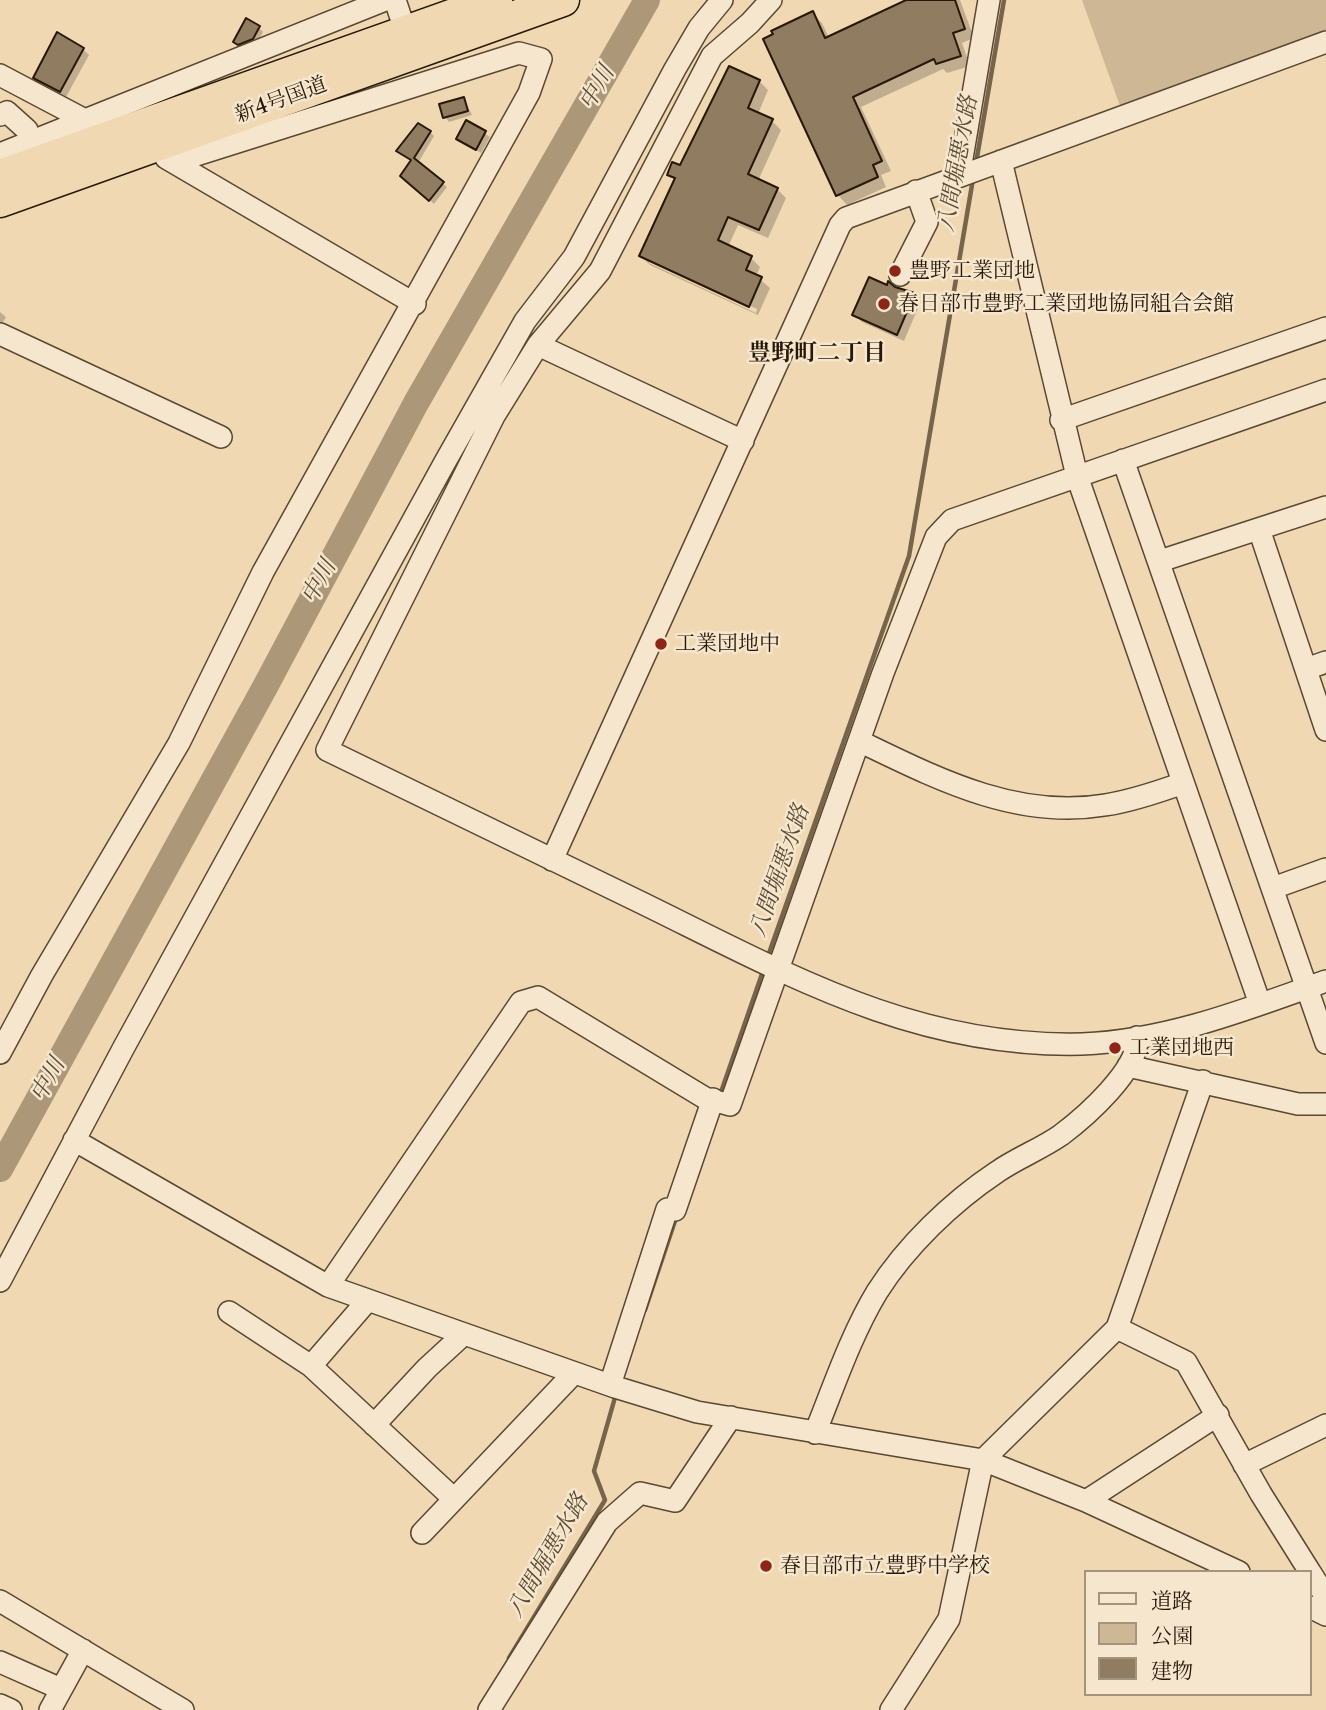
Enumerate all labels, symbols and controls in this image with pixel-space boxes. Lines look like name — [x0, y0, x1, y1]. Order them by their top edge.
water label: 中川 — [574, 61, 620, 115]
street label: 新4号国道 — [232, 72, 330, 128]
water label: 八間堀悪水路 — [932, 94, 984, 234]
place label: 豊野工業団地 — [909, 258, 1035, 284]
marker: 豊野工業団地 — [887, 263, 903, 279]
place label: 春日部市豊野工業団地協同組合会館 — [898, 291, 1234, 317]
marker: 春日部市豊野工業団地協同組合会館 — [876, 296, 892, 312]
district label: 豊野町二丁目 — [748, 339, 886, 367]
water label: 中川 — [296, 555, 342, 609]
place label: 工業団地中 — [675, 631, 780, 657]
marker: 工業団地中 — [653, 636, 669, 652]
water label: 八間堀悪水路 — [744, 801, 816, 941]
place label: 工業団地西 — [1129, 1035, 1234, 1061]
marker: 工業団地西 — [1107, 1040, 1123, 1056]
water label: 中川 — [25, 1053, 71, 1107]
water label: 八間堀悪水路 — [502, 1489, 594, 1623]
place label: 春日部市立豊野中学校 — [780, 1553, 990, 1579]
marker: 春日部市立豊野中学校 — [758, 1558, 774, 1574]
legend — [1084, 1570, 1312, 1696]
text: 道路 — [1151, 1588, 1193, 1613]
text: 公園 — [1151, 1623, 1193, 1648]
text: 建物 — [1151, 1658, 1193, 1683]

